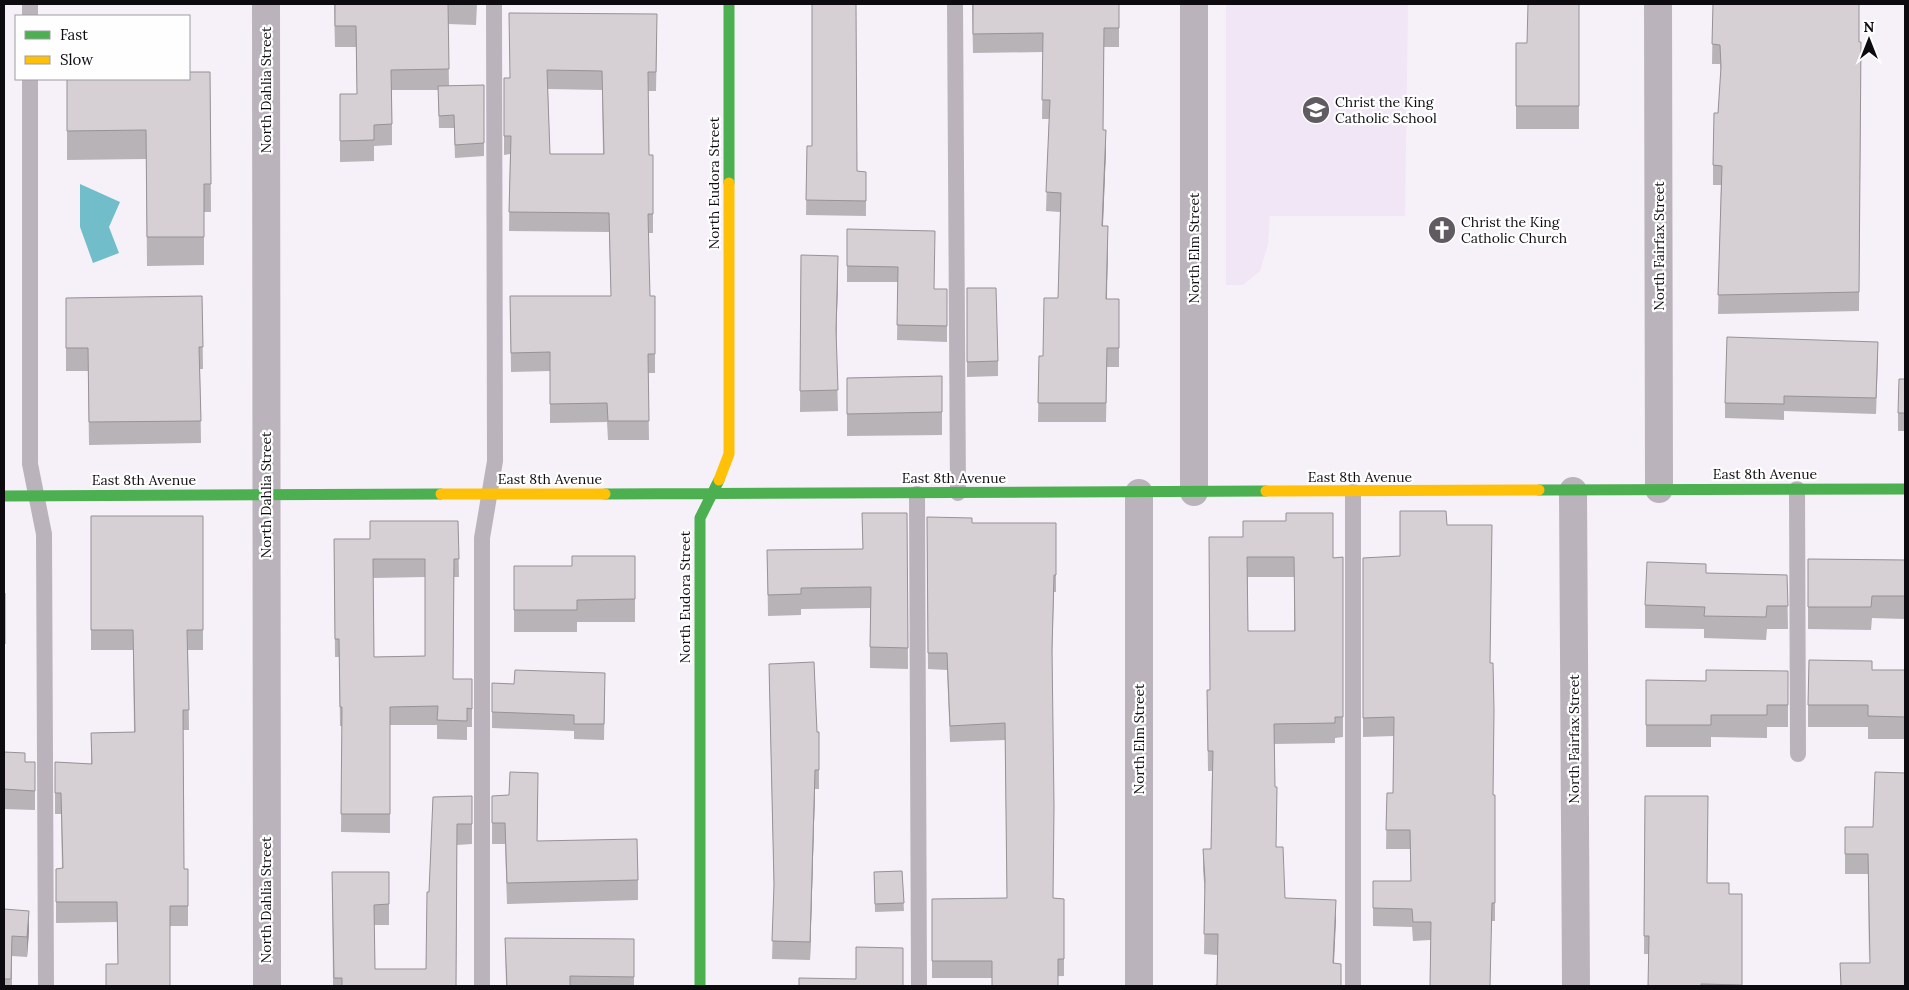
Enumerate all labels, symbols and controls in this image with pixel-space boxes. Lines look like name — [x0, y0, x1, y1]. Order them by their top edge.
legend — [15, 15, 190, 80]
north arrow — [1844, 15, 1894, 65]
text: N — [1864, 18, 1875, 36]
text: Fast — [60, 25, 88, 44]
street label: North Dahlia Street — [257, 26, 275, 153]
text: Slow — [60, 50, 93, 69]
place label: Christ the King Catholic School — [1335, 93, 1437, 127]
school or university icon: Christ the King Catholic School — [1301, 95, 1331, 125]
street label: North Eudora Street — [705, 116, 723, 249]
street label: North Fairfax Street — [1650, 181, 1668, 311]
street label: North Elm Street — [1185, 192, 1203, 303]
place label: Christ the King Catholic Church — [1461, 213, 1567, 247]
church icon: Christ the King Catholic Church — [1427, 215, 1457, 245]
street label: North Dahlia Street — [257, 431, 275, 558]
street label: East 8th Avenue — [1713, 465, 1818, 483]
street label: East 8th Avenue — [1308, 468, 1413, 486]
street label: East 8th Avenue — [902, 469, 1007, 487]
street label: East 8th Avenue — [498, 470, 603, 488]
street label: East 8th Avenue — [92, 471, 197, 489]
street label: North Eudora Street — [676, 530, 694, 663]
street label: North Fairfax Street — [1565, 674, 1583, 804]
street label: North Elm Street — [1130, 683, 1148, 794]
street label: North Dahlia Street — [257, 836, 275, 963]

